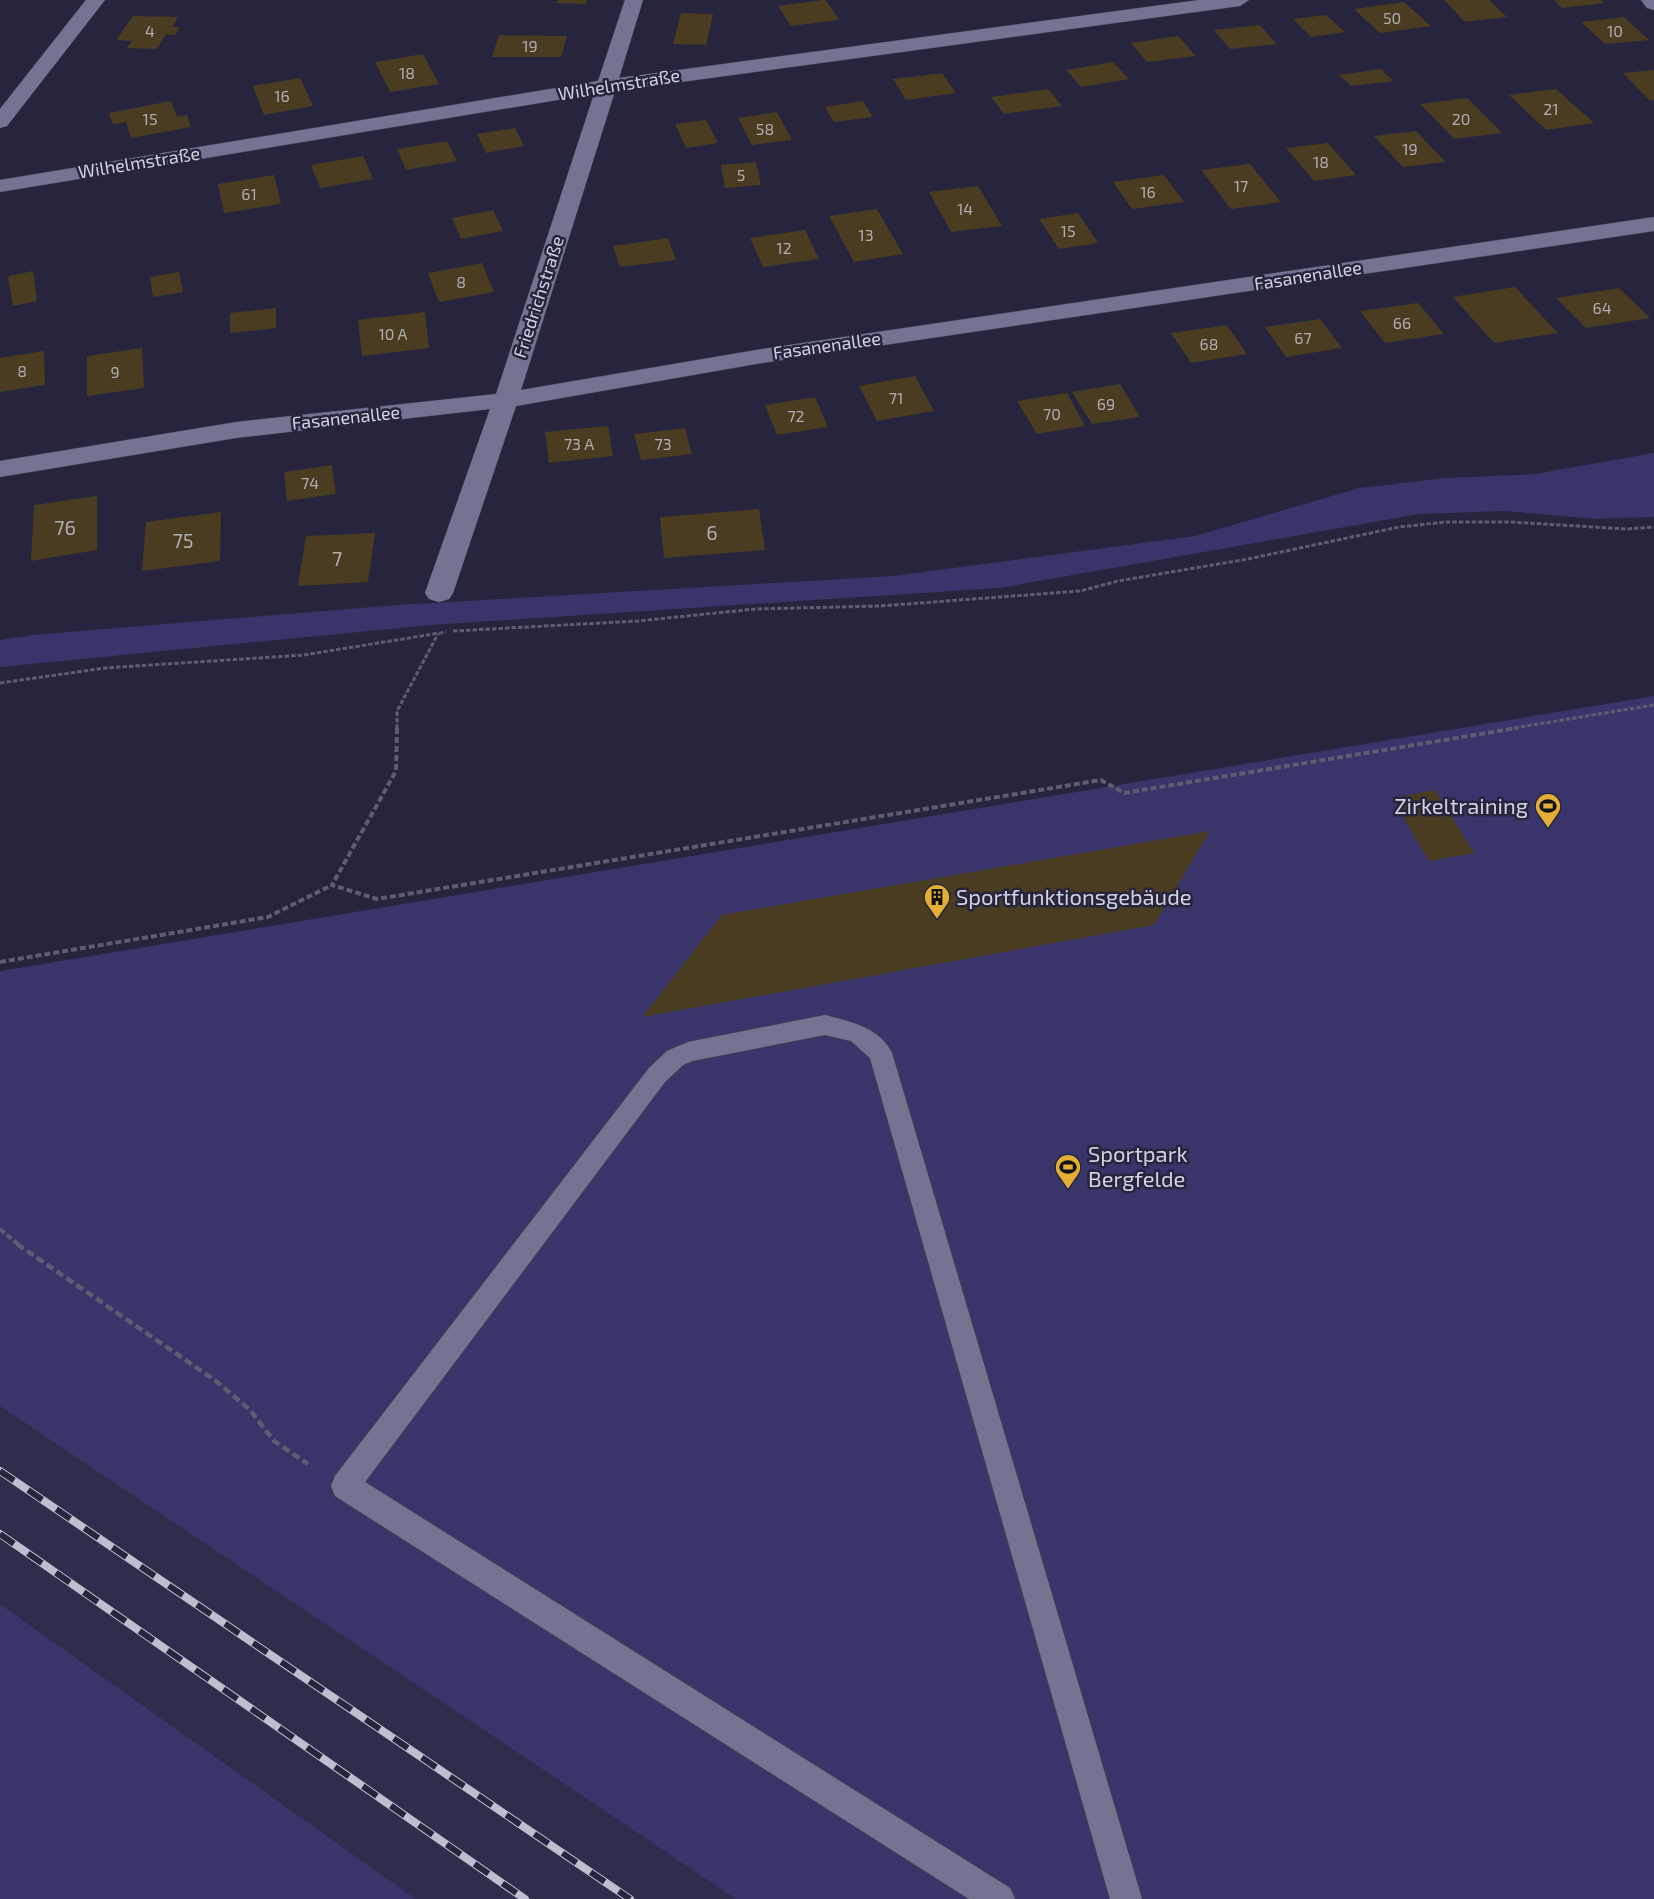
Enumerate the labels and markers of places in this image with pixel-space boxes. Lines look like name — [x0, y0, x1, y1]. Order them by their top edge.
sports icon: Zirkeltraining — [1533, 791, 1563, 829]
place label: Zirkeltraining — [1394, 792, 1528, 818]
building icon: Sportfunktionsgebäude — [922, 882, 952, 920]
place label: Sportfunktionsgebäude — [956, 883, 1192, 909]
place label: Sportpark Bergfelde — [1088, 1140, 1188, 1191]
sports icon: Sportpark Bergfelde — [1053, 1152, 1083, 1190]

